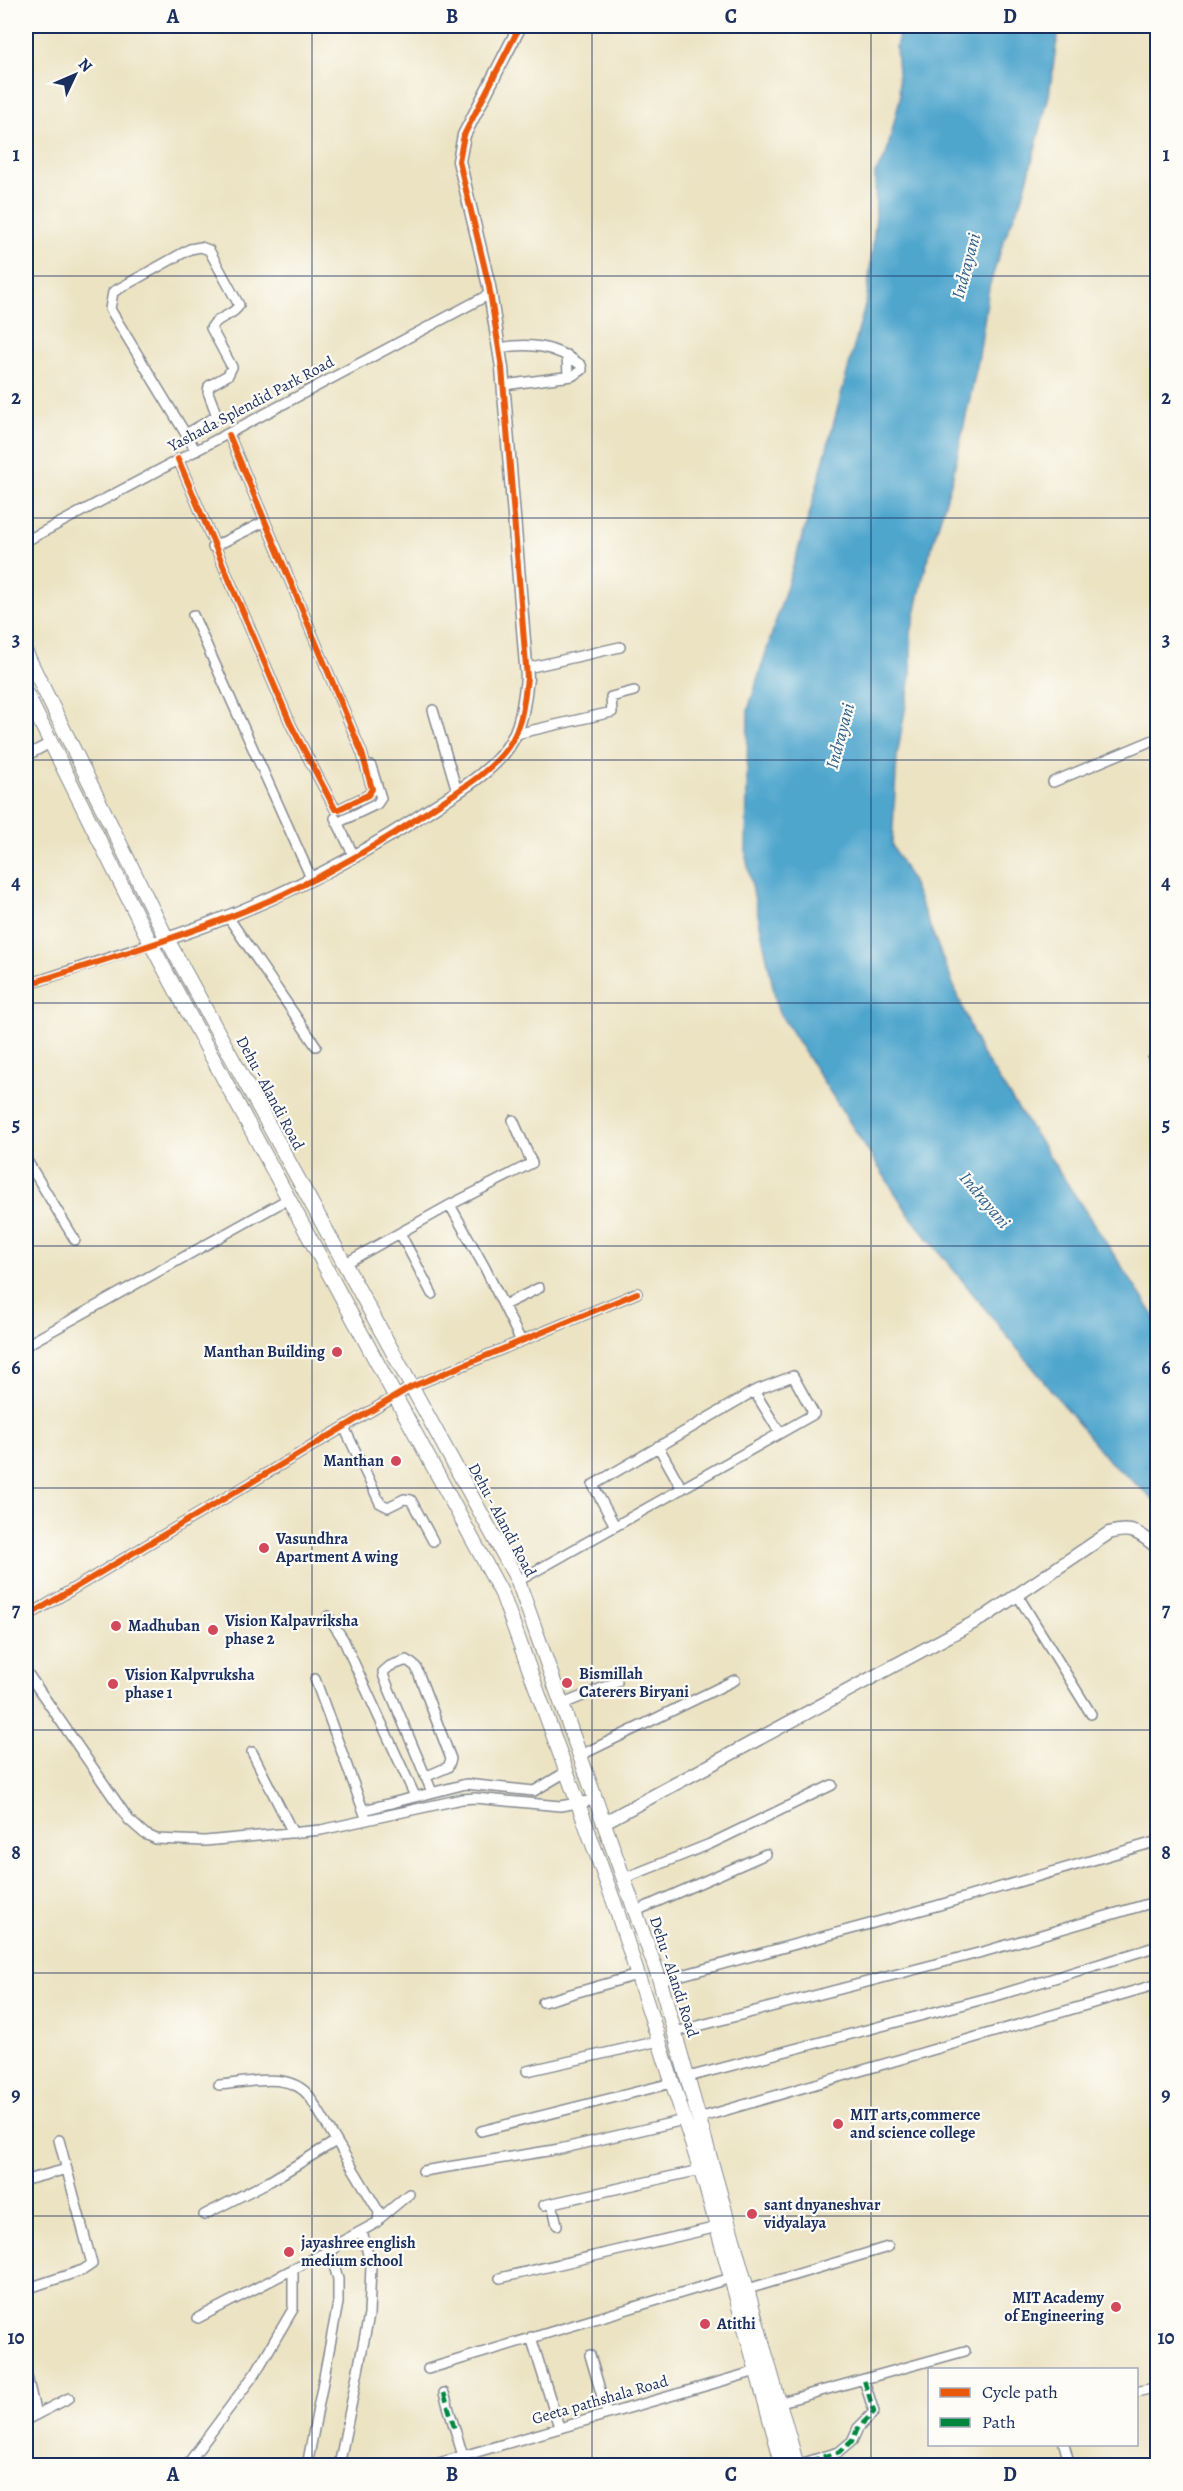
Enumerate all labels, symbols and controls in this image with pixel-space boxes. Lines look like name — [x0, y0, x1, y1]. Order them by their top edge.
text: A — [166, 3, 180, 30]
text: B — [446, 3, 458, 30]
text: C — [725, 3, 737, 30]
text: D — [1003, 3, 1017, 30]
north arrow — [45, 45, 105, 105]
text: N — [73, 53, 97, 77]
text: 1 — [12, 141, 20, 168]
text: 1 — [1162, 141, 1170, 168]
water label: Indrayani — [946, 230, 986, 302]
street label: Yashada Splendid Park Road — [163, 351, 338, 458]
text: 2 — [11, 384, 21, 411]
text: 2 — [1161, 384, 1171, 411]
text: 3 — [12, 626, 20, 653]
text: 3 — [1162, 626, 1170, 653]
water label: Indrayani — [820, 700, 860, 772]
text: 4 — [11, 869, 21, 896]
text: 4 — [1161, 869, 1171, 896]
street label: Dehu - Alandi Road — [231, 1032, 310, 1154]
text: 5 — [12, 1111, 20, 1138]
text: 5 — [1162, 1111, 1170, 1138]
water label: Indrayani — [954, 1167, 1016, 1234]
place label: Manthan Building — [203, 1341, 326, 1363]
marker: Manthan Building — [330, 1345, 344, 1359]
text: 6 — [11, 1354, 21, 1381]
text: 6 — [1161, 1354, 1171, 1381]
place label: Manthan — [323, 1450, 384, 1472]
marker: Manthan — [389, 1454, 403, 1468]
street label: Dehu - Alandi Road — [463, 1459, 542, 1581]
place label: Vasundhra Apartment A wing — [275, 1528, 399, 1568]
marker: Vasundhra Apartment A wing — [257, 1541, 271, 1555]
text: 7 — [12, 1596, 21, 1623]
text: 7 — [1162, 1596, 1171, 1623]
place label: Vision Kalpavriksha phase 2 — [224, 1610, 359, 1650]
place label: Madhuban — [128, 1615, 200, 1637]
marker: Madhuban — [109, 1619, 123, 1633]
marker: Vision Kalpavriksha phase 2 — [206, 1623, 220, 1637]
place label: Bismillah Caterers Biryani — [579, 1663, 689, 1703]
place label: Vision Kalpvruksha phase 1 — [124, 1664, 255, 1704]
marker: Bismillah Caterers Biryani — [560, 1676, 574, 1690]
marker: Vision Kalpvruksha phase 1 — [106, 1677, 120, 1691]
text: 8 — [11, 1839, 21, 1866]
text: 8 — [1161, 1839, 1171, 1866]
street label: Dehu - Alandi Road — [644, 1914, 704, 2041]
text: 9 — [11, 2081, 21, 2108]
text: 9 — [1161, 2081, 1171, 2108]
place label: MIT arts,commerce and science college — [850, 2104, 980, 2144]
marker: MIT arts,commerce and science college — [831, 2117, 845, 2131]
place label: sant dnyaneshvar vidyalaya — [763, 2194, 881, 2234]
marker: sant dnyaneshvar vidyalaya — [745, 2207, 759, 2221]
place label: jayashree english medium school — [301, 2232, 416, 2272]
marker: jayashree english medium school — [282, 2245, 296, 2259]
place label: MIT Academy of Engineering — [1004, 2287, 1105, 2327]
marker: MIT Academy of Engineering — [1109, 2300, 1123, 2314]
place label: Atithi — [716, 2313, 756, 2335]
marker: Atithi — [698, 2317, 712, 2331]
text: 10 — [7, 2324, 25, 2351]
text: 10 — [1157, 2324, 1175, 2351]
legend — [928, 2368, 1138, 2446]
street label: Geeta pathshala Road — [529, 2370, 671, 2430]
text: Cycle path — [982, 2380, 1058, 2404]
text: Path — [982, 2410, 1016, 2434]
text: A — [166, 2461, 180, 2488]
text: B — [446, 2461, 458, 2488]
text: C — [725, 2461, 737, 2488]
text: D — [1003, 2461, 1017, 2488]

